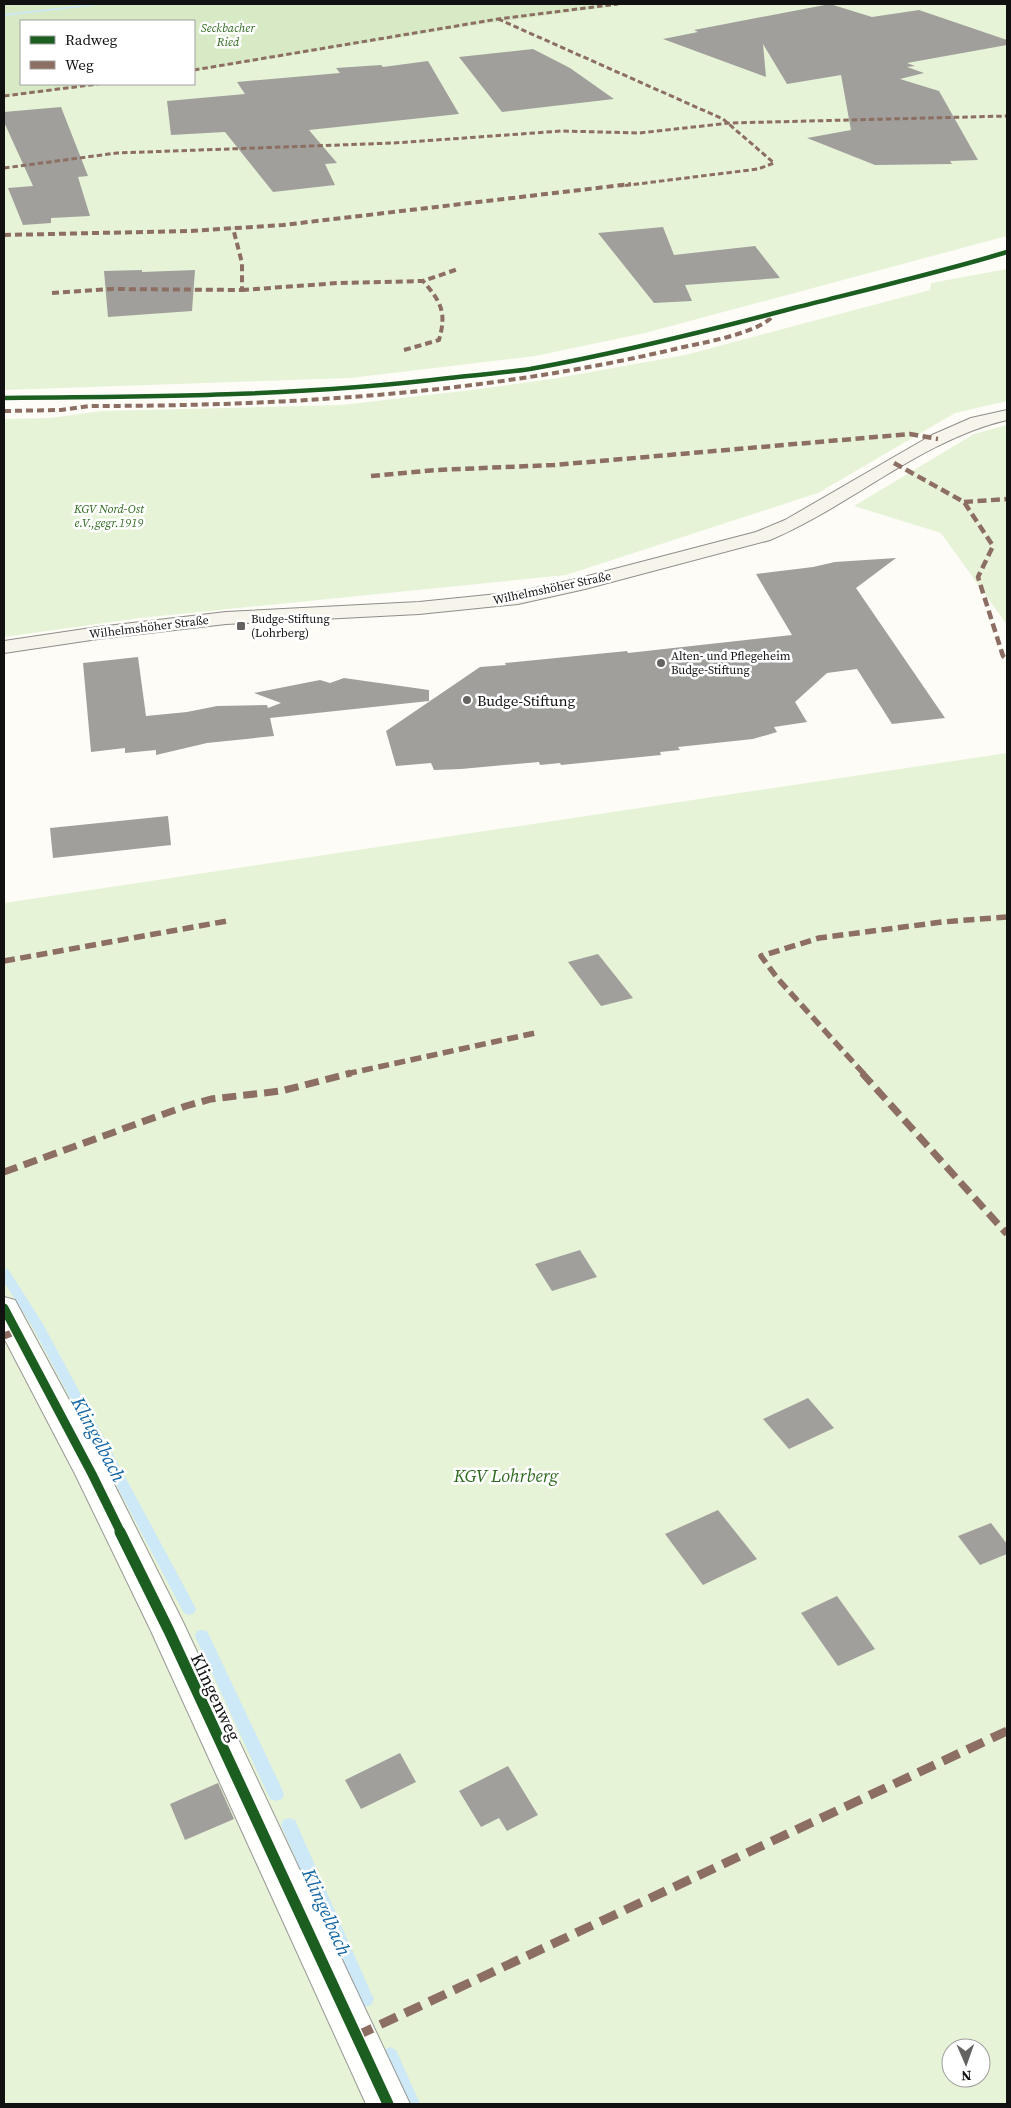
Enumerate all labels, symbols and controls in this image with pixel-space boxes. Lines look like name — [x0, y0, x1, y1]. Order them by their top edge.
legend — [20, 20, 195, 85]
park label: Seckbacher Ried — [201, 20, 256, 50]
text: Radweg — [65, 29, 118, 50]
text: Weg — [65, 54, 94, 75]
park label: KGV Nord-Ost e.V.,gegr.1919 — [73, 501, 145, 531]
street label: Wilhelmshöher Straße — [492, 568, 612, 608]
place label: Budge-Stiftung (Lohrberg) — [251, 611, 330, 641]
street label: Wilhelmshöher Straße — [88, 612, 210, 642]
marker: Budge-Stiftung (Lohrberg) — [235, 620, 247, 632]
place label: Alten- und Pflegeheim Budge-Stiftung — [671, 648, 791, 678]
marker: Alten- und Pflegeheim Budge-Stiftung — [655, 657, 667, 669]
place label: Budge-Stiftung — [477, 690, 576, 711]
marker: Budge-Stiftung — [461, 694, 473, 706]
water label: Klingelbach — [65, 1391, 133, 1487]
park label: KGV Lohrberg — [453, 1463, 560, 1488]
street label: Klingenweg — [185, 1649, 247, 1745]
water label: Klingelbach — [296, 1863, 358, 1960]
north arrow — [941, 2038, 991, 2088]
text: N — [961, 2066, 972, 2086]

